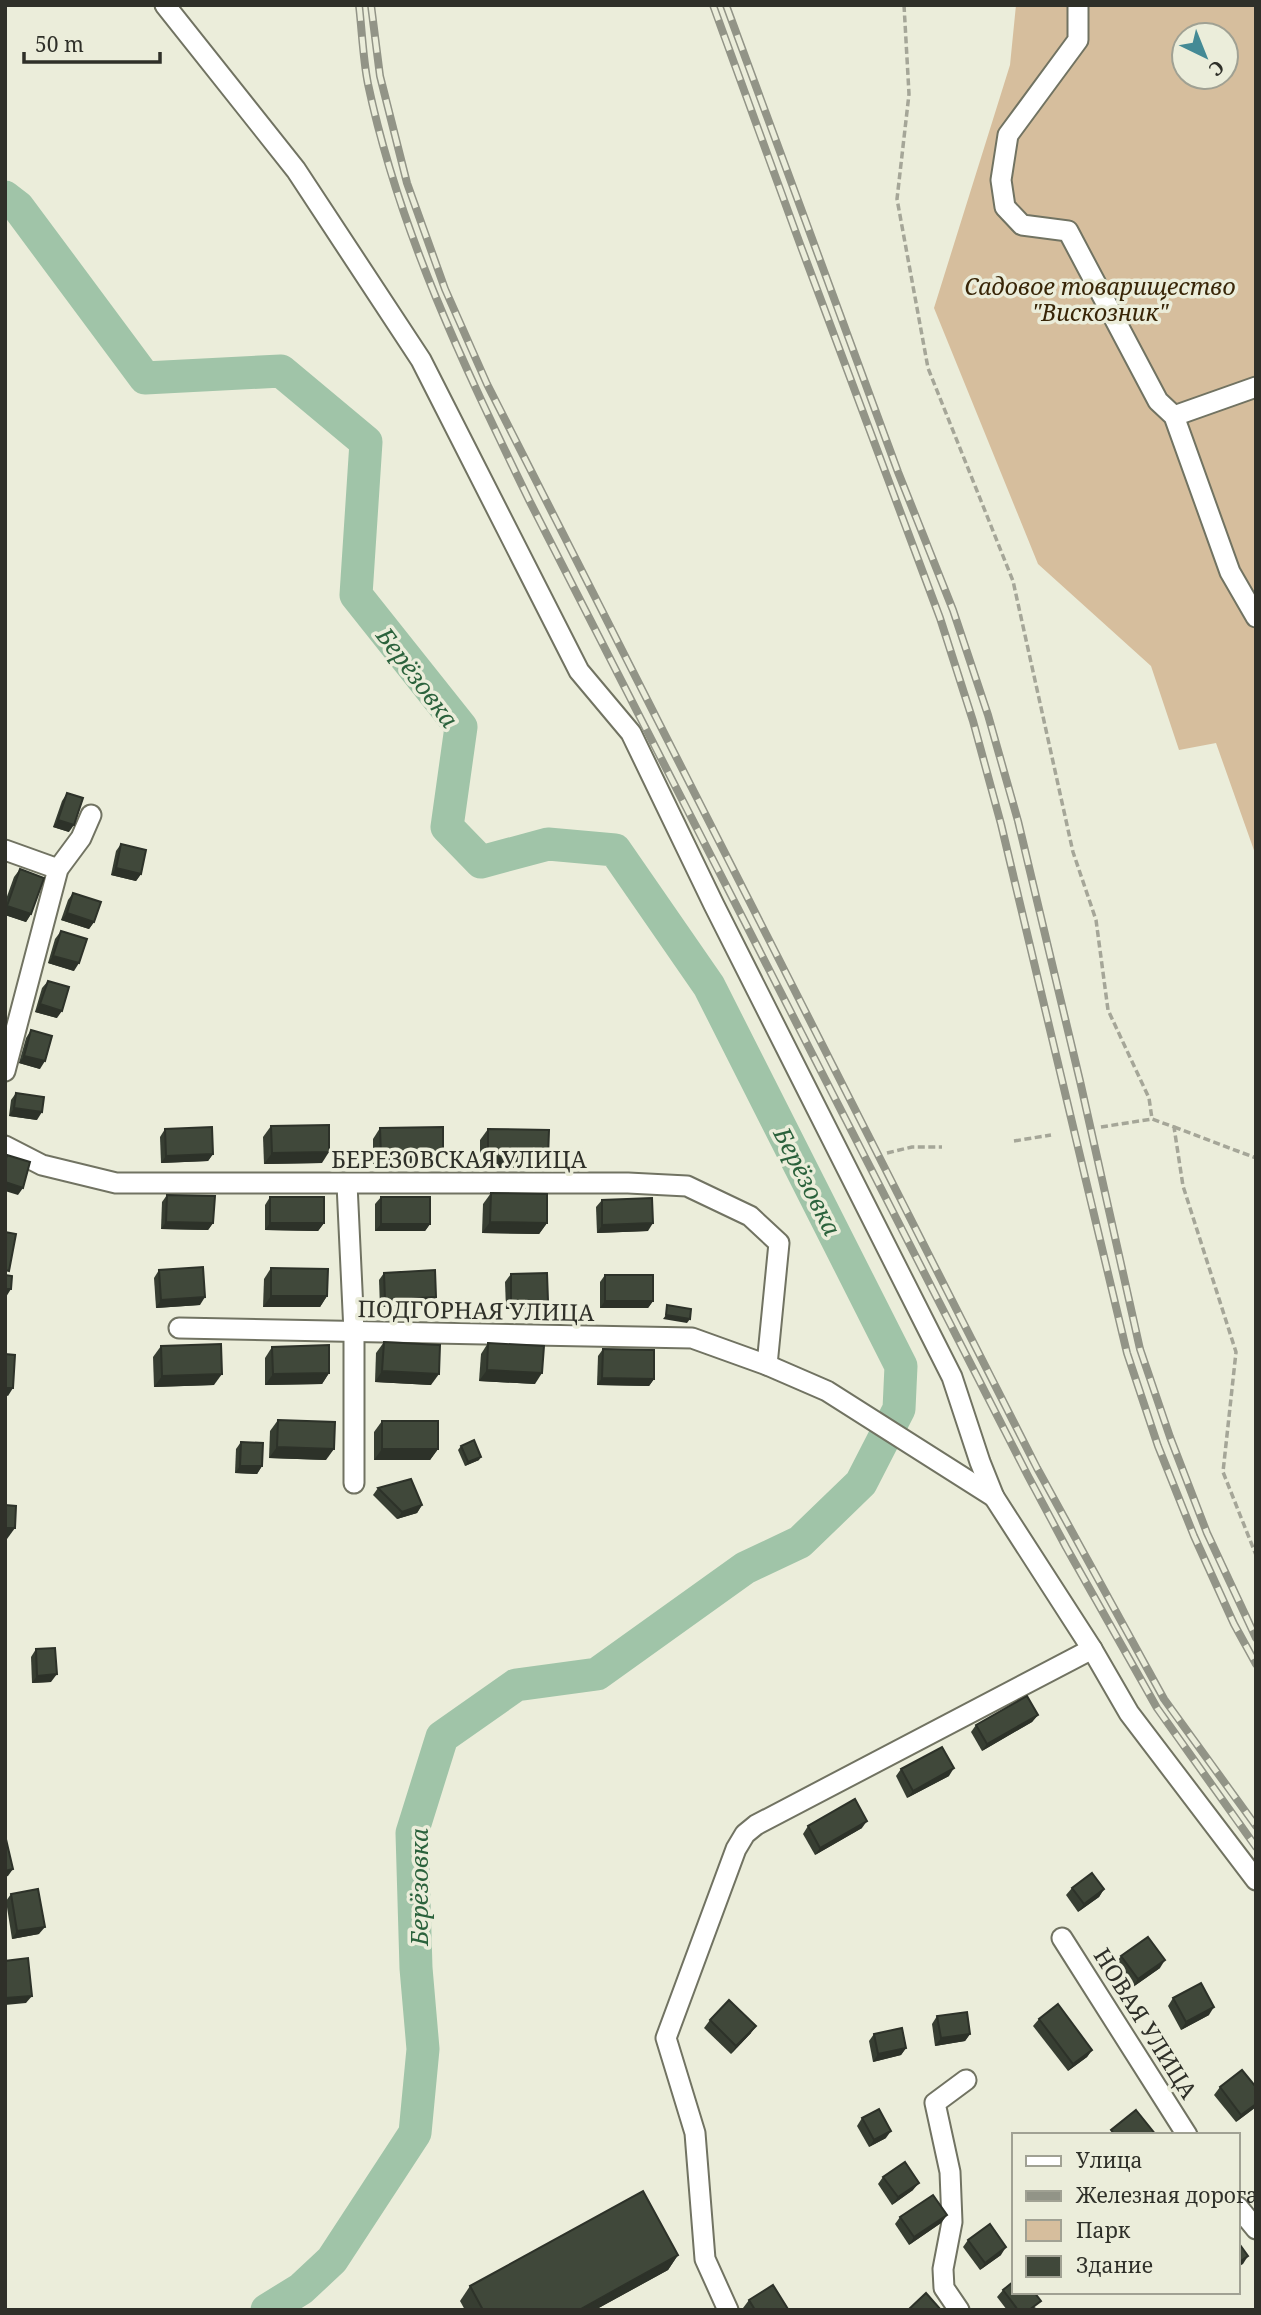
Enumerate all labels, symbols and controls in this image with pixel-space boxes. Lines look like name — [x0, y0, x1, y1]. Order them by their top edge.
scale bar — [24, 21, 161, 65]
north arrow — [1170, 21, 1240, 91]
text: 50 m — [35, 30, 84, 58]
text: С — [1203, 55, 1230, 82]
park label: Садовое товарищество "Вискозник" — [964, 270, 1236, 328]
water label: Берёзовка — [369, 619, 467, 734]
water label: Берёзовка — [766, 1120, 850, 1241]
street label: БЕРЕЗОВСКАЯ УЛИЦА — [331, 1143, 588, 1175]
street label: ПОДГОРНАЯ УЛИЦА — [357, 1292, 595, 1328]
water label: Берёзовка — [402, 1828, 435, 1947]
street label: НОВАЯ УЛИЦА — [1087, 1941, 1206, 2105]
legend — [1012, 2133, 1240, 2294]
text: Улица — [1076, 2146, 1143, 2174]
text: Железная дорога — [1075, 2181, 1258, 2209]
text: Парк — [1076, 2216, 1131, 2244]
text: Здание — [1076, 2251, 1153, 2279]

